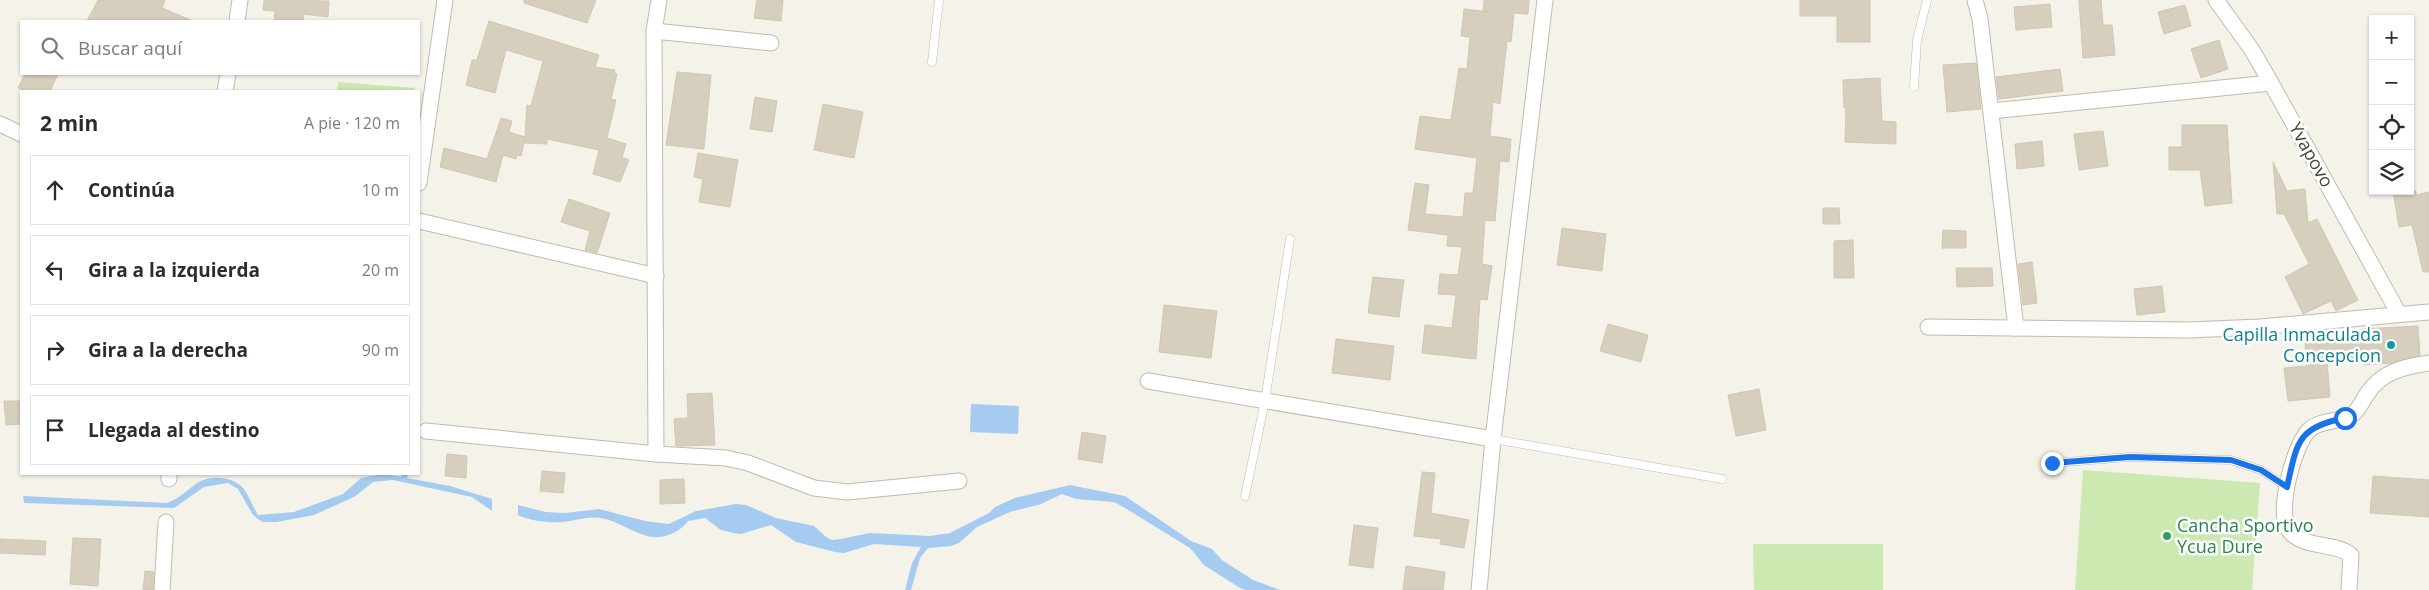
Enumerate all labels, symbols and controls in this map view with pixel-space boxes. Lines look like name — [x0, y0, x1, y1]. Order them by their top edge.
map controls — [2369, 15, 2414, 195]
button: + — [2369, 15, 2414, 60]
search box — [20, 20, 420, 75]
icon: search — [38, 34, 66, 62]
text: Buscar aquí — [78, 35, 182, 61]
button: − — [2369, 60, 2414, 105]
button: locate — [2369, 105, 2414, 150]
text: 2 min — [40, 109, 98, 137]
text: A pie · 120 m — [304, 112, 400, 134]
street label: Yvapovo — [2284, 118, 2340, 191]
button: layers — [2369, 150, 2414, 195]
icon: ahead — [41, 176, 69, 204]
text: Continúa — [88, 177, 175, 203]
text: 10 m — [362, 179, 399, 201]
icon: left — [41, 256, 69, 284]
text: Gira a la izquierda — [88, 257, 260, 283]
text: 20 m — [362, 259, 399, 281]
place label: Capilla Inmaculada Concepcion — [2222, 322, 2381, 367]
icon: right — [41, 336, 69, 364]
text: Gira a la derecha — [88, 337, 248, 363]
text: 90 m — [362, 339, 399, 361]
marker: Capilla Inmaculada Concepcion — [2385, 339, 2397, 351]
route start — [2334, 407, 2357, 430]
icon: arrive — [41, 416, 69, 444]
text: Llegada al destino — [88, 417, 260, 443]
route end — [2041, 452, 2064, 475]
place label: Cancha Sportivo Ycua Dure — [2177, 513, 2314, 558]
marker: Cancha Sportivo Ycua Dure — [2161, 530, 2173, 542]

